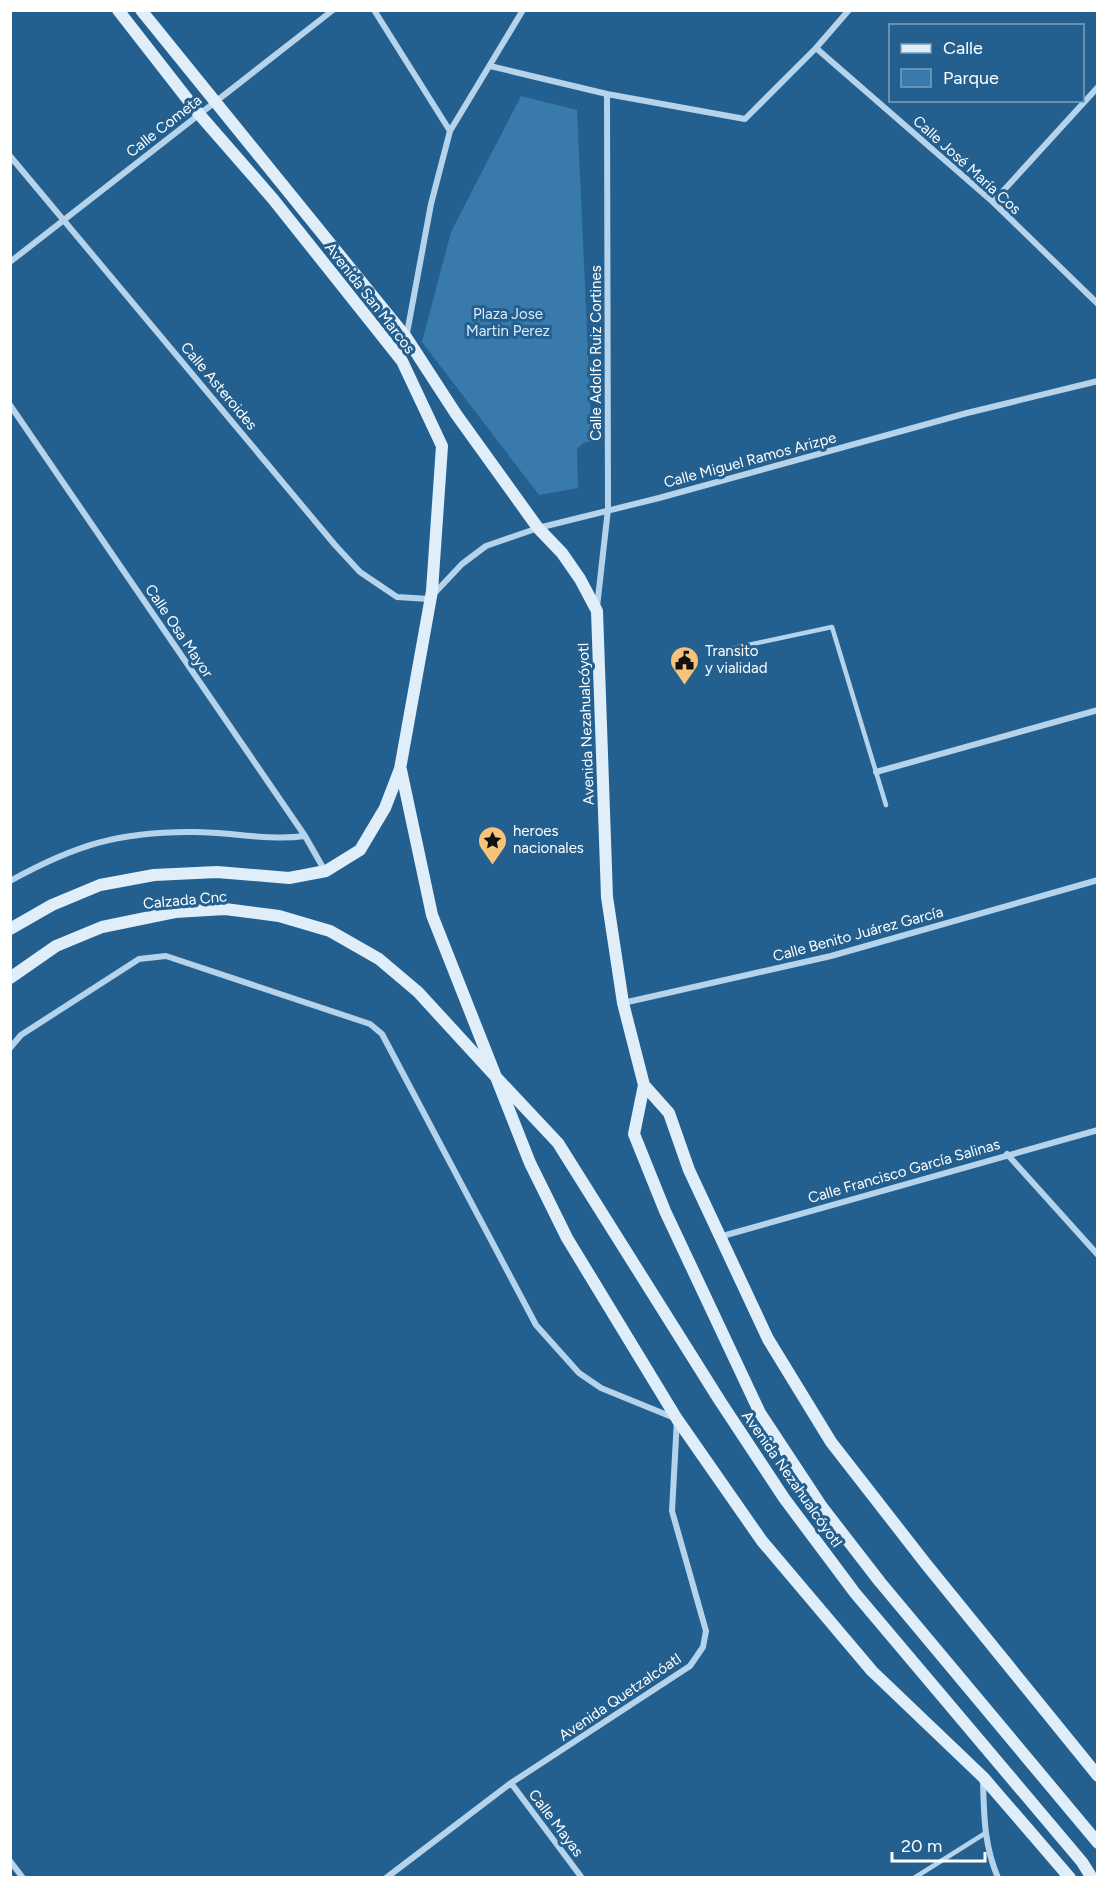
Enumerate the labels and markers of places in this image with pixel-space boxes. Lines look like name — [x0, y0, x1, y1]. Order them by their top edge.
place label: Transito y vialidad — [705, 642, 768, 677]
public building icon: Transito y vialidad — [668, 644, 700, 686]
place label: heroes nacionales — [513, 822, 584, 857]
place icon: heroes nacionales — [476, 824, 508, 866]

